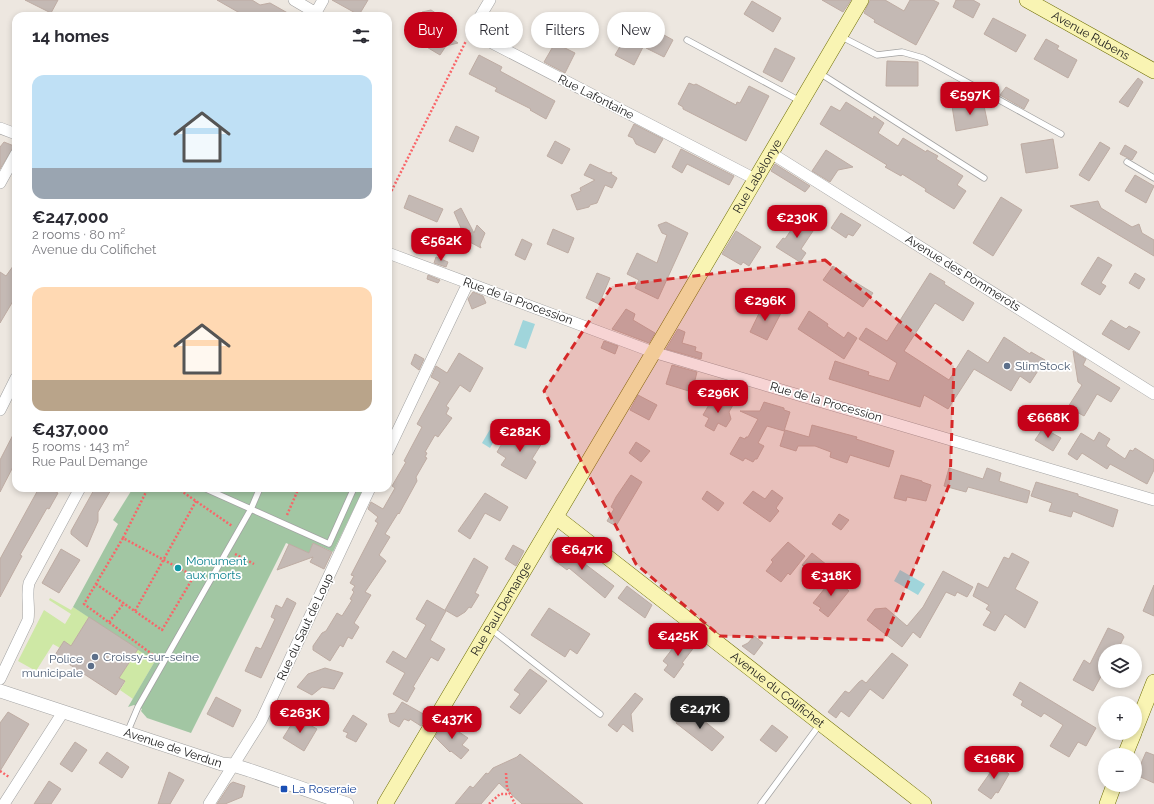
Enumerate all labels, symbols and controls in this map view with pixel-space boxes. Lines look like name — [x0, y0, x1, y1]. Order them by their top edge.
street label: Avenue Rubens — [1049, 8, 1132, 63]
chip: Buy — [404, 12, 457, 48]
chip: Rent — [465, 12, 523, 48]
chip: Filters — [531, 12, 599, 48]
chip: New — [607, 12, 665, 48]
icon: filters — [350, 25, 372, 47]
text: 14 homes — [32, 26, 109, 46]
street label: Rue Lafontaine — [556, 72, 636, 122]
pin: €597K — [942, 82, 998, 116]
text: €597K — [949, 87, 991, 102]
icon: home — [166, 101, 238, 173]
street label: Rue Labélonye — [730, 137, 785, 216]
pin: €230K — [769, 205, 825, 239]
text: €247,000 — [32, 207, 109, 227]
text: €230K — [776, 210, 818, 225]
text: 2 rooms · 80 m² — [32, 227, 125, 242]
pin: €562K — [413, 228, 469, 262]
street label: Avenue des Pommerots — [903, 232, 1023, 314]
text: €562K — [420, 233, 462, 248]
text: Avenue du Colifichet — [32, 242, 156, 257]
street label: Rue de la Procession — [461, 275, 575, 327]
pin: €296K — [737, 288, 793, 322]
text: €296K — [744, 293, 786, 308]
icon: home — [166, 313, 238, 385]
place label: SlimStock — [1015, 359, 1071, 373]
marker: SlimStock — [1002, 361, 1012, 371]
street label: Rue de la Procession — [768, 379, 884, 425]
pin: €296K — [690, 380, 746, 414]
text: €296K — [697, 385, 739, 400]
pin: €668K — [1020, 405, 1076, 439]
text: €668K — [1027, 410, 1069, 425]
text: €437,000 — [32, 419, 109, 439]
pin: €282K — [492, 419, 548, 453]
text: €282K — [499, 424, 541, 439]
text: 5 rooms · 143 m² — [32, 439, 129, 454]
text: Rue Paul Demange — [32, 454, 148, 469]
pin: €647K — [554, 537, 610, 571]
text: €647K — [561, 542, 603, 557]
place label: Monument aux morts — [186, 554, 247, 582]
street label: Rue Paul Demange — [468, 559, 534, 658]
marker: Monument aux morts — [173, 563, 183, 573]
pin: €318K — [803, 563, 859, 597]
text: €318K — [811, 568, 851, 583]
street label: Rue du Saut de Loup — [274, 571, 336, 683]
pin: €425K — [650, 623, 706, 657]
text: €425K — [657, 628, 699, 643]
map controls — [1098, 644, 1142, 792]
button: layers — [1098, 644, 1142, 688]
street label: Avenue du Colifichet — [728, 649, 827, 731]
place label: Croissy-sur-seine — [103, 650, 199, 664]
place label: Police municipale — [22, 652, 83, 680]
marker: Croissy-sur-seine — [90, 652, 100, 662]
marker: Police municipale — [86, 661, 96, 671]
pin: €247K — [672, 696, 728, 730]
button: + — [1098, 696, 1142, 740]
pin: €263K — [272, 700, 328, 734]
text: €247K — [679, 701, 721, 716]
text: €263K — [279, 705, 321, 720]
pin: €437K — [424, 706, 480, 740]
text: €437K — [431, 711, 473, 726]
street label: Avenue de Verdun — [122, 725, 224, 771]
pin: €168K — [966, 746, 1022, 780]
button: − — [1098, 748, 1142, 792]
text: €168K — [973, 751, 1015, 766]
place label: La Roseraie — [292, 782, 357, 796]
marker: La Roseraie — [279, 784, 289, 794]

